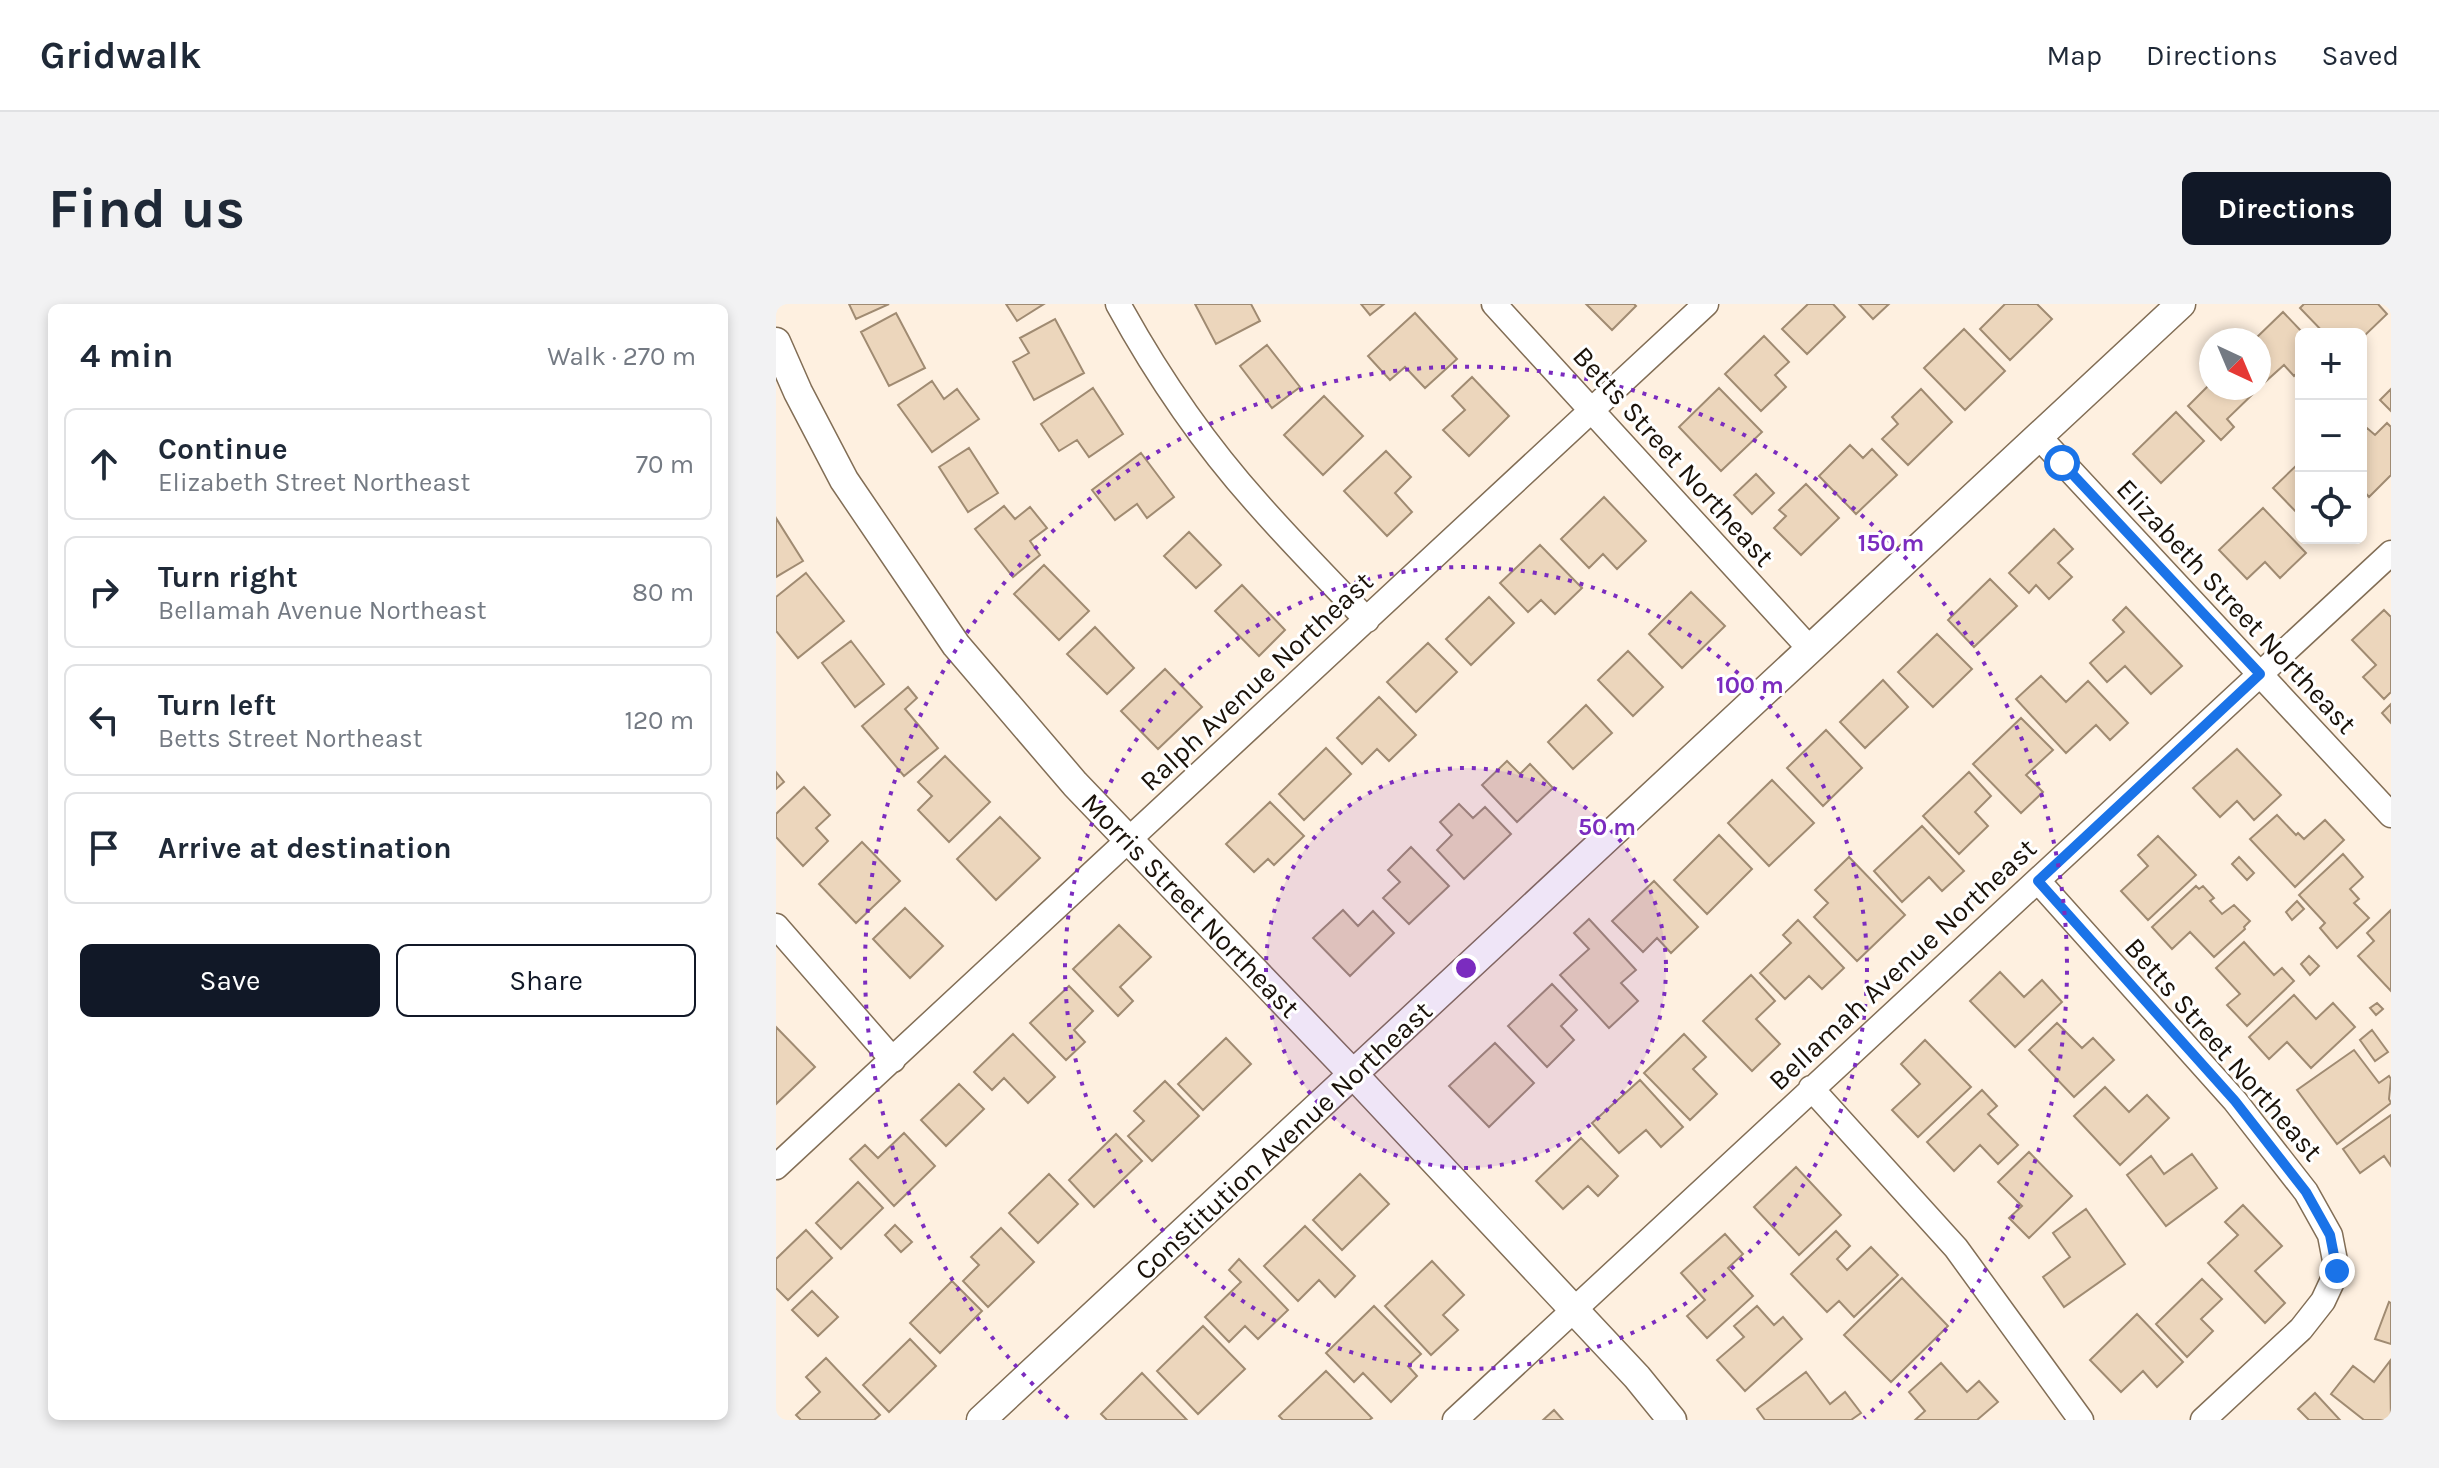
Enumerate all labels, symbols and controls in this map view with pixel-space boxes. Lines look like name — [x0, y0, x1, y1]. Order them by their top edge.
text: Gridwalk — [40, 33, 202, 78]
text: Map — [2047, 39, 2102, 72]
text: Directions — [2146, 39, 2278, 72]
text: Saved — [2322, 39, 2399, 72]
button: Directions — [2182, 172, 2391, 245]
text: Find us — [48, 176, 245, 241]
north arrow — [2199, 328, 2271, 400]
map controls — [2295, 328, 2367, 544]
button: + — [2295, 328, 2367, 400]
text: 4 min — [80, 336, 173, 376]
street label: Betts Street Northeast — [1566, 339, 1781, 573]
text: Walk · 270 m — [547, 341, 696, 372]
button: − — [2295, 400, 2367, 472]
text: Continue — [158, 431, 288, 467]
icon: ahead — [82, 442, 126, 486]
route start — [2044, 445, 2080, 481]
text: 70 m — [636, 449, 694, 480]
text: Elizabeth Street Northeast — [158, 467, 470, 498]
street label: Elizabeth Street Northeast — [2110, 472, 2363, 741]
button: locate — [2295, 472, 2367, 544]
text: 150 m — [1858, 529, 1924, 557]
text: Turn right — [158, 559, 298, 595]
street label: Ralph Avenue Northeast — [1133, 565, 1380, 798]
icon: right — [82, 570, 126, 614]
text: 80 m — [632, 577, 694, 608]
text: Bellamah Avenue Northeast — [158, 595, 487, 626]
text: 100 m — [1716, 671, 1784, 699]
text: Turn left — [158, 687, 276, 723]
icon: left — [82, 698, 126, 742]
text: 120 m — [624, 705, 694, 736]
text: Betts Street Northeast — [158, 723, 422, 754]
street label: Morris Street Northeast — [1075, 786, 1307, 1025]
text: 50 m — [1578, 813, 1636, 841]
icon: arrive — [82, 826, 126, 870]
text: Arrive at destination — [158, 830, 452, 866]
street label: Bellamah Avenue Northeast — [1762, 832, 2043, 1097]
street label: Betts Street Northeast — [2118, 931, 2329, 1168]
button: Save — [80, 944, 380, 1017]
button: Share — [396, 944, 696, 1017]
centre of rings — [1452, 954, 1480, 982]
street label: Constitution Avenue Northeast — [1128, 994, 1439, 1287]
route end — [2319, 1253, 2355, 1289]

